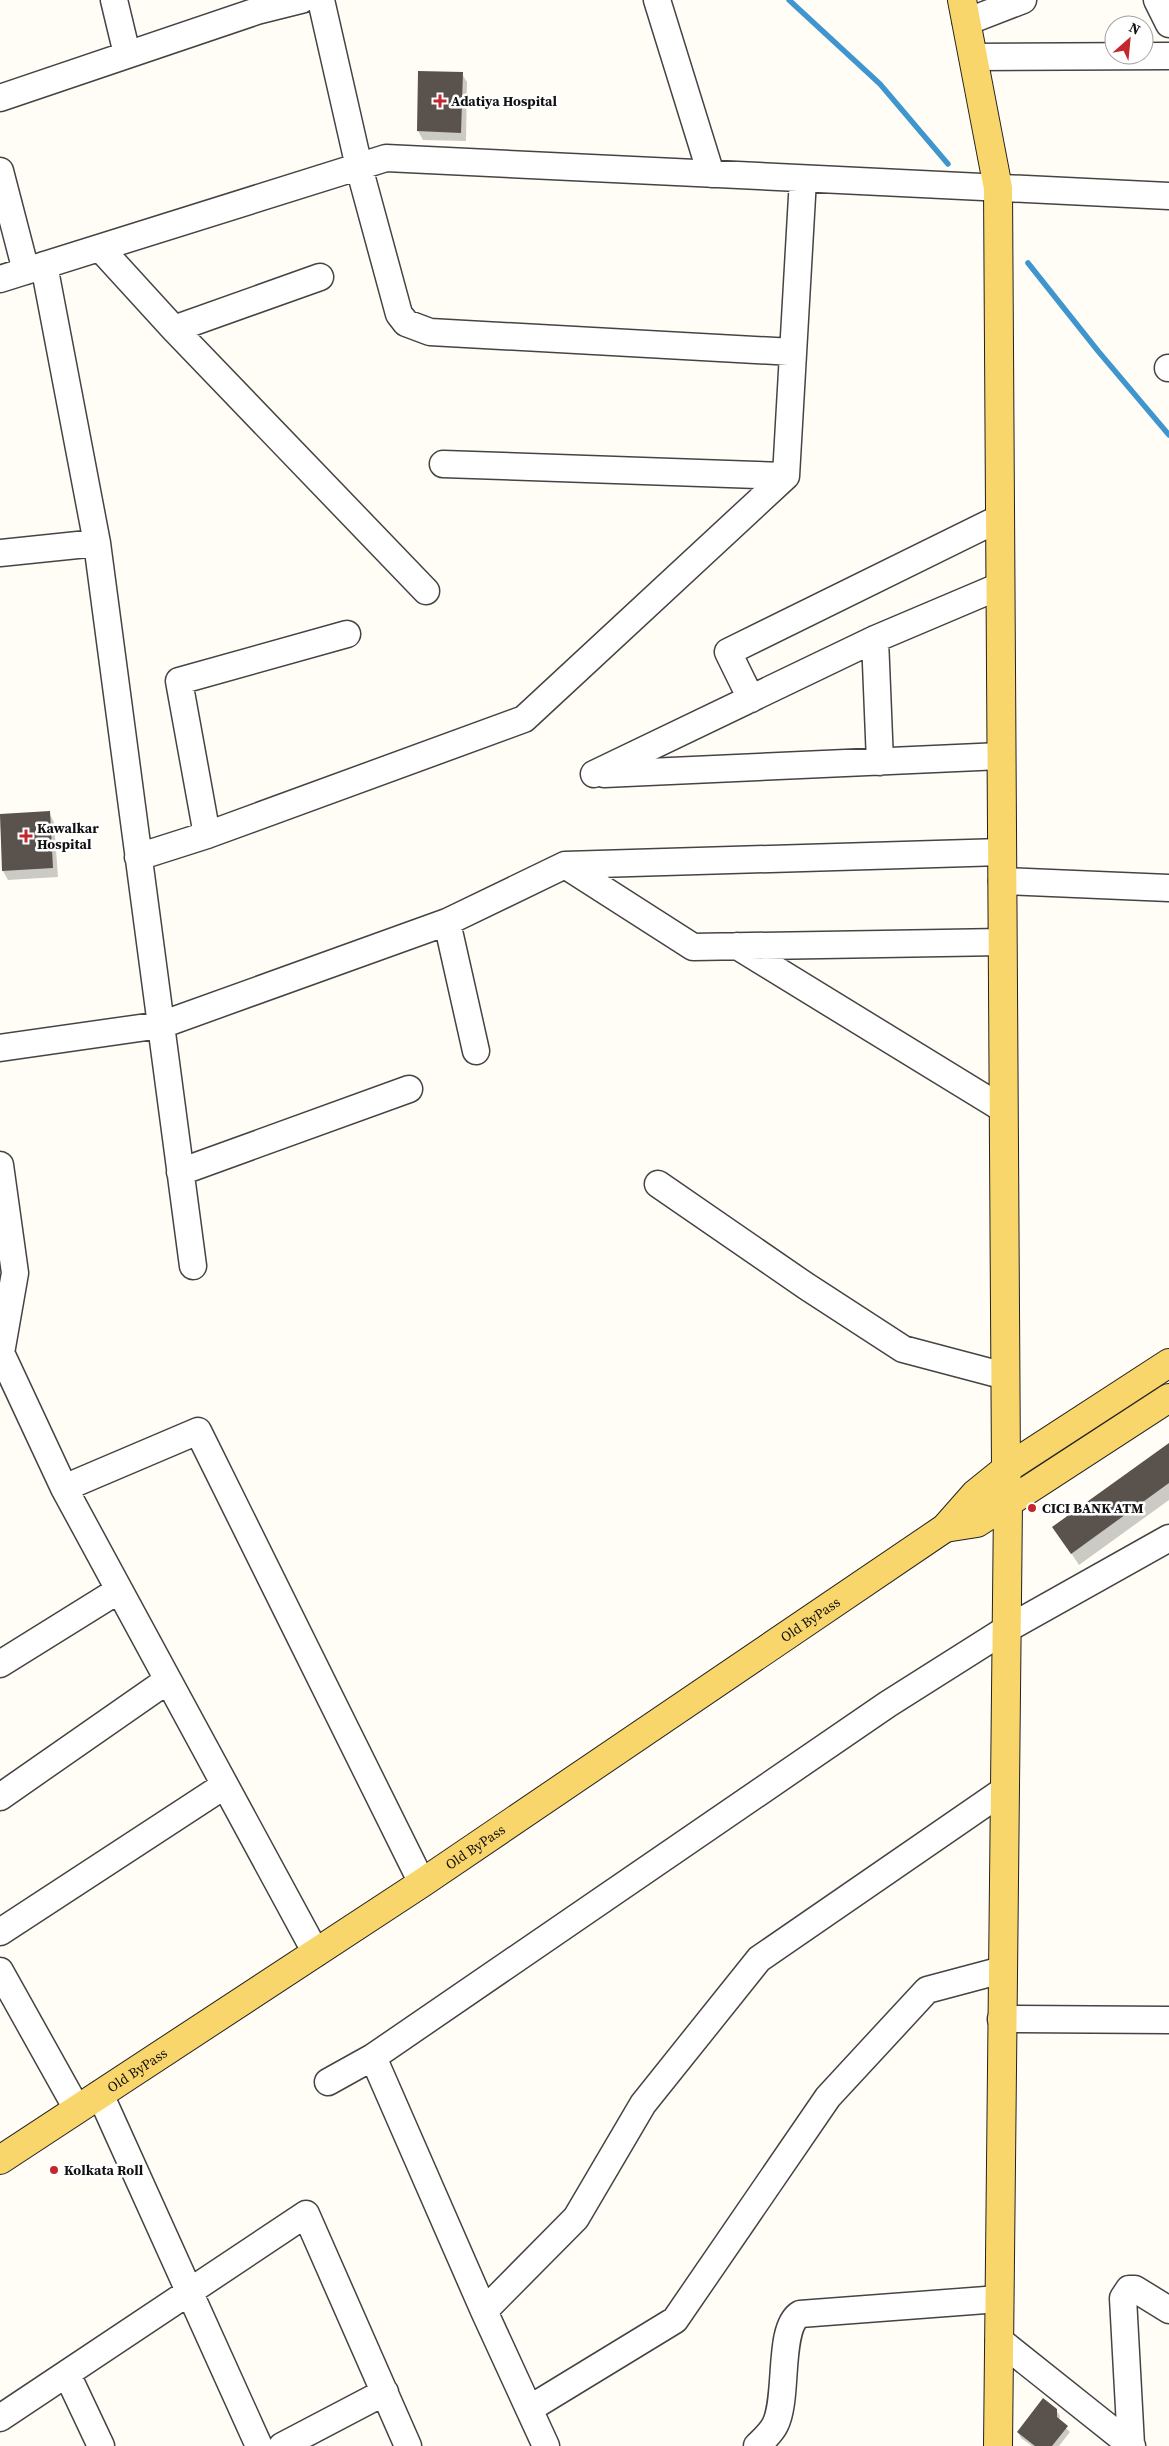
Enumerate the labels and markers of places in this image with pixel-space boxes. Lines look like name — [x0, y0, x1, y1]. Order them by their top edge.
place label: Adatiya Hospital — [451, 91, 558, 111]
marker: Adatiya Hospital — [433, 94, 447, 108]
place label: Kawalkar Hospital — [37, 818, 99, 854]
marker: Kawalkar Hospital — [19, 829, 33, 843]
place label: CICI BANK ATM — [1042, 1498, 1144, 1518]
marker: CICI BANK ATM — [1026, 1502, 1038, 1514]
place label: Kolkata Roll — [64, 2160, 144, 2180]
marker: Kolkata Roll — [48, 2164, 60, 2176]

